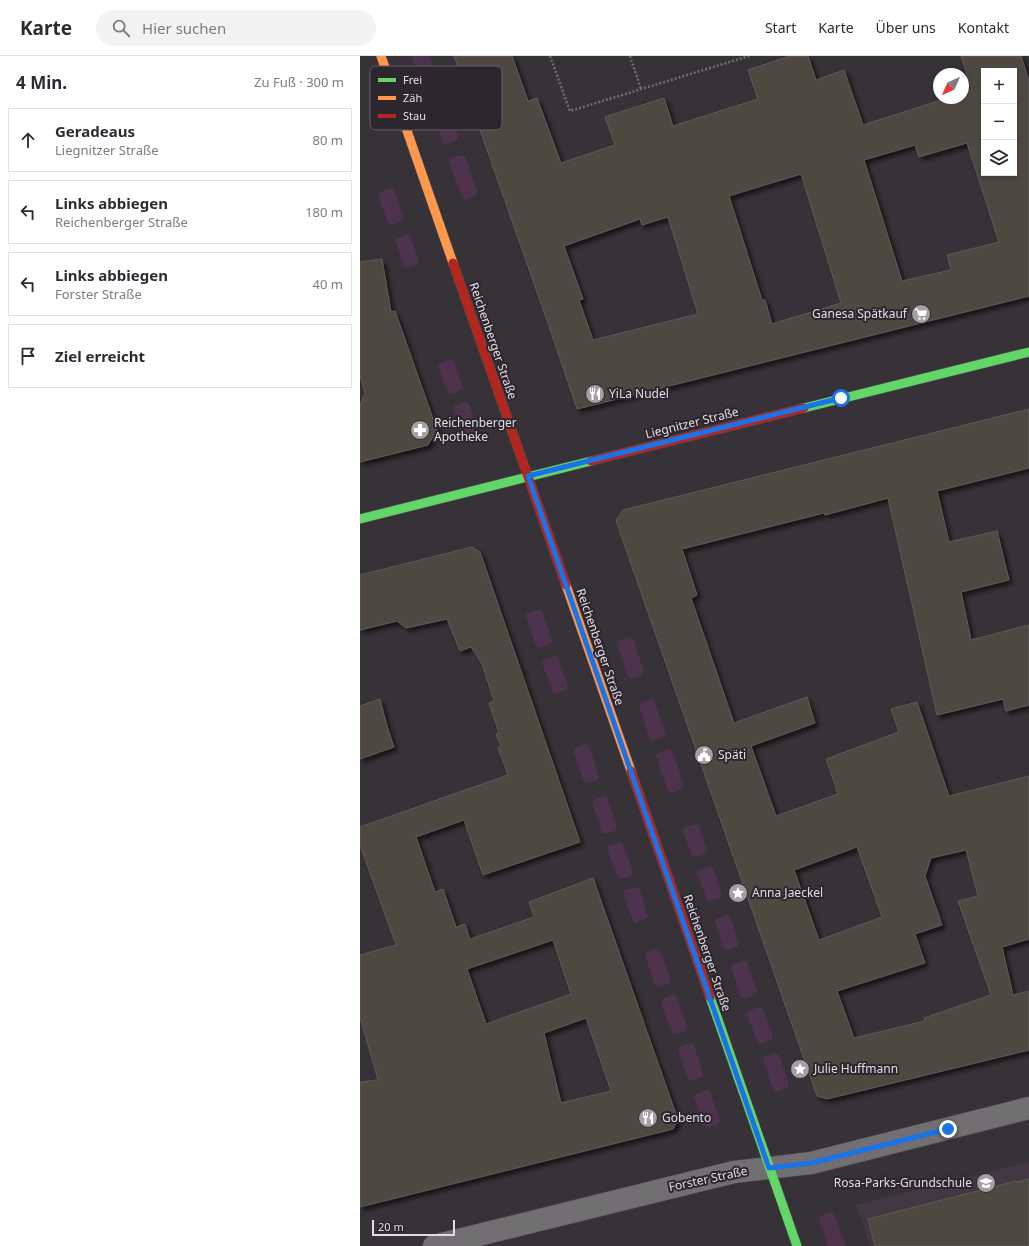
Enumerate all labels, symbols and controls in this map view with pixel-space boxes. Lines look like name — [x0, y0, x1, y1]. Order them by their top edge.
search box — [96, 10, 376, 46]
text: Karte — [20, 15, 72, 41]
icon: search — [110, 17, 132, 39]
text: Hier suchen — [142, 18, 226, 38]
text: Start — [765, 18, 796, 37]
text: Karte — [818, 18, 854, 37]
text: Über uns — [876, 18, 936, 37]
text: Kontakt — [958, 18, 1009, 37]
legend — [370, 66, 502, 130]
north arrow — [933, 68, 969, 104]
map controls — [981, 68, 1017, 176]
button: + — [981, 68, 1017, 104]
text: 4 Min. — [16, 71, 67, 94]
text: Frei — [403, 72, 422, 87]
text: Zu Fuß · 300 m — [254, 73, 344, 91]
text: Zäh — [403, 90, 422, 105]
button: − — [981, 104, 1017, 140]
text: Stau — [403, 108, 426, 123]
text: Geradeaus — [55, 121, 135, 141]
icon: ahead — [17, 129, 39, 151]
text: 80 m — [313, 131, 343, 149]
button: layers — [981, 140, 1017, 176]
text: Liegnitzer Straße — [55, 141, 159, 159]
text: Links abbiegen — [55, 193, 168, 213]
icon: left — [17, 201, 39, 223]
text: 180 m — [305, 203, 343, 221]
text: Reichenberger Straße — [55, 213, 188, 231]
text: Links abbiegen — [55, 265, 168, 285]
icon: left — [17, 273, 39, 295]
text: 40 m — [313, 275, 343, 293]
street label: Reichenberger Straße — [465, 280, 522, 402]
text: Forster Straße — [55, 285, 142, 303]
supermarket icon: Ganesa Spätkauf — [910, 303, 932, 325]
place label: Ganesa Spätkauf — [812, 305, 908, 322]
icon: arrive — [17, 345, 39, 367]
text: Ziel erreicht — [55, 346, 145, 366]
restaurant icon: YiLa Nudel — [584, 383, 606, 405]
place label: YiLa Nudel — [609, 385, 669, 402]
route start — [832, 389, 850, 407]
street label: Liegnitzer Straße — [643, 403, 741, 442]
place label: Reichenberger Apotheke — [434, 414, 517, 445]
pharmacy icon: Reichenberger Apotheke — [409, 419, 431, 441]
street label: Reichenberger Straße — [572, 586, 629, 708]
public building icon: Späti — [693, 744, 715, 766]
place label: Späti — [718, 746, 746, 763]
place icon: Anna Jaeckel — [727, 882, 749, 904]
place label: Anna Jaeckel — [752, 884, 823, 901]
street label: Reichenberger Straße — [679, 892, 736, 1014]
place icon: Julie Huffmann — [789, 1058, 811, 1080]
place label: Julie Huffmann — [813, 1060, 898, 1077]
restaurant icon: Gobento — [637, 1107, 659, 1129]
place label: Gobento — [662, 1109, 711, 1126]
route end — [939, 1120, 957, 1138]
street label: Forster Straße — [667, 1162, 749, 1195]
school or university icon: Rosa-Parks-Grundschule — [975, 1172, 997, 1194]
place label: Rosa-Parks-Grundschule — [834, 1174, 972, 1191]
scale bar — [372, 1218, 455, 1237]
text: 20 m — [378, 1219, 404, 1234]

